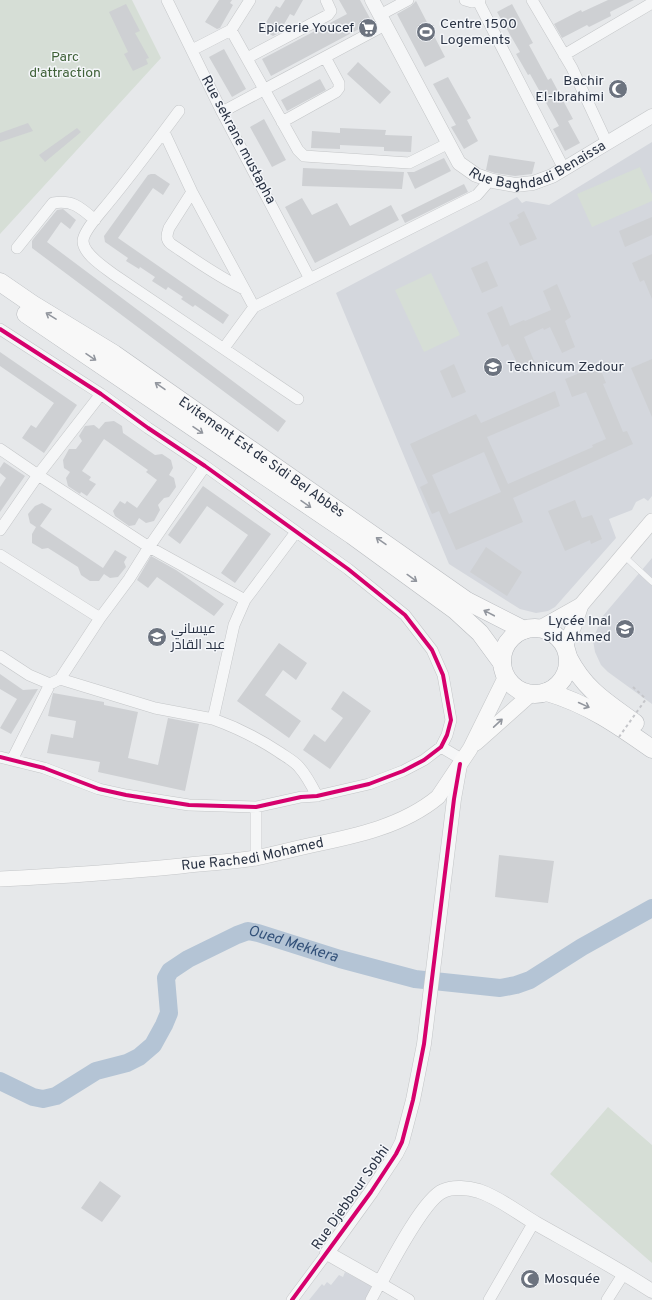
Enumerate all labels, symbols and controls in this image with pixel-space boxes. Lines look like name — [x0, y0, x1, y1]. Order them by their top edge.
place label: Centre 1500 Logements — [440, 16, 517, 49]
supermarket icon: Epicerie Youcef — [357, 17, 379, 39]
place label: Epicerie Youcef — [258, 20, 354, 37]
sports icon: Centre 1500 Logements — [415, 21, 437, 43]
park label: Parc d'attraction — [29, 49, 101, 82]
street label: Rue sekrane mustapha — [197, 73, 279, 207]
place label: Bachir El-Ibrahimi — [535, 73, 605, 106]
mosque icon: Bachir El-Ibrahimi — [607, 78, 629, 100]
street label: Rue Baghdadi Benaissa — [465, 137, 609, 194]
one-way arrow — [45, 311, 57, 319]
one-way arrow — [85, 353, 96, 361]
school or university icon: Technicum Zedour — [482, 356, 504, 378]
place label: Technicum Zedour — [507, 359, 624, 376]
one-way arrow — [155, 382, 166, 390]
street label: Evitement Est de Sidi Bel Abbès — [175, 393, 348, 521]
one-way arrow — [193, 426, 204, 434]
one-way arrow — [300, 500, 311, 508]
one-way arrow — [376, 537, 387, 545]
one-way arrow — [406, 574, 417, 583]
one-way arrow — [484, 608, 496, 616]
place label: Lycée Inal Sid Ahmed — [543, 613, 611, 646]
school or university icon: Lycée Inal Sid Ahmed — [614, 618, 636, 640]
place label: عيساني عبد القادر — [170, 621, 225, 654]
school or university icon: عيساني عبد القادر — [146, 626, 168, 648]
one-way arrow — [577, 702, 589, 709]
one-way arrow — [493, 718, 504, 727]
street label: Rue Rachedi Mohamed — [180, 834, 325, 874]
water label: Oued Mekkera — [246, 922, 340, 967]
street label: Rue Djebbour Sobhi — [308, 1142, 394, 1254]
mosque icon: Mosquée — [519, 1268, 541, 1290]
place label: Mosquée — [544, 1271, 600, 1288]

